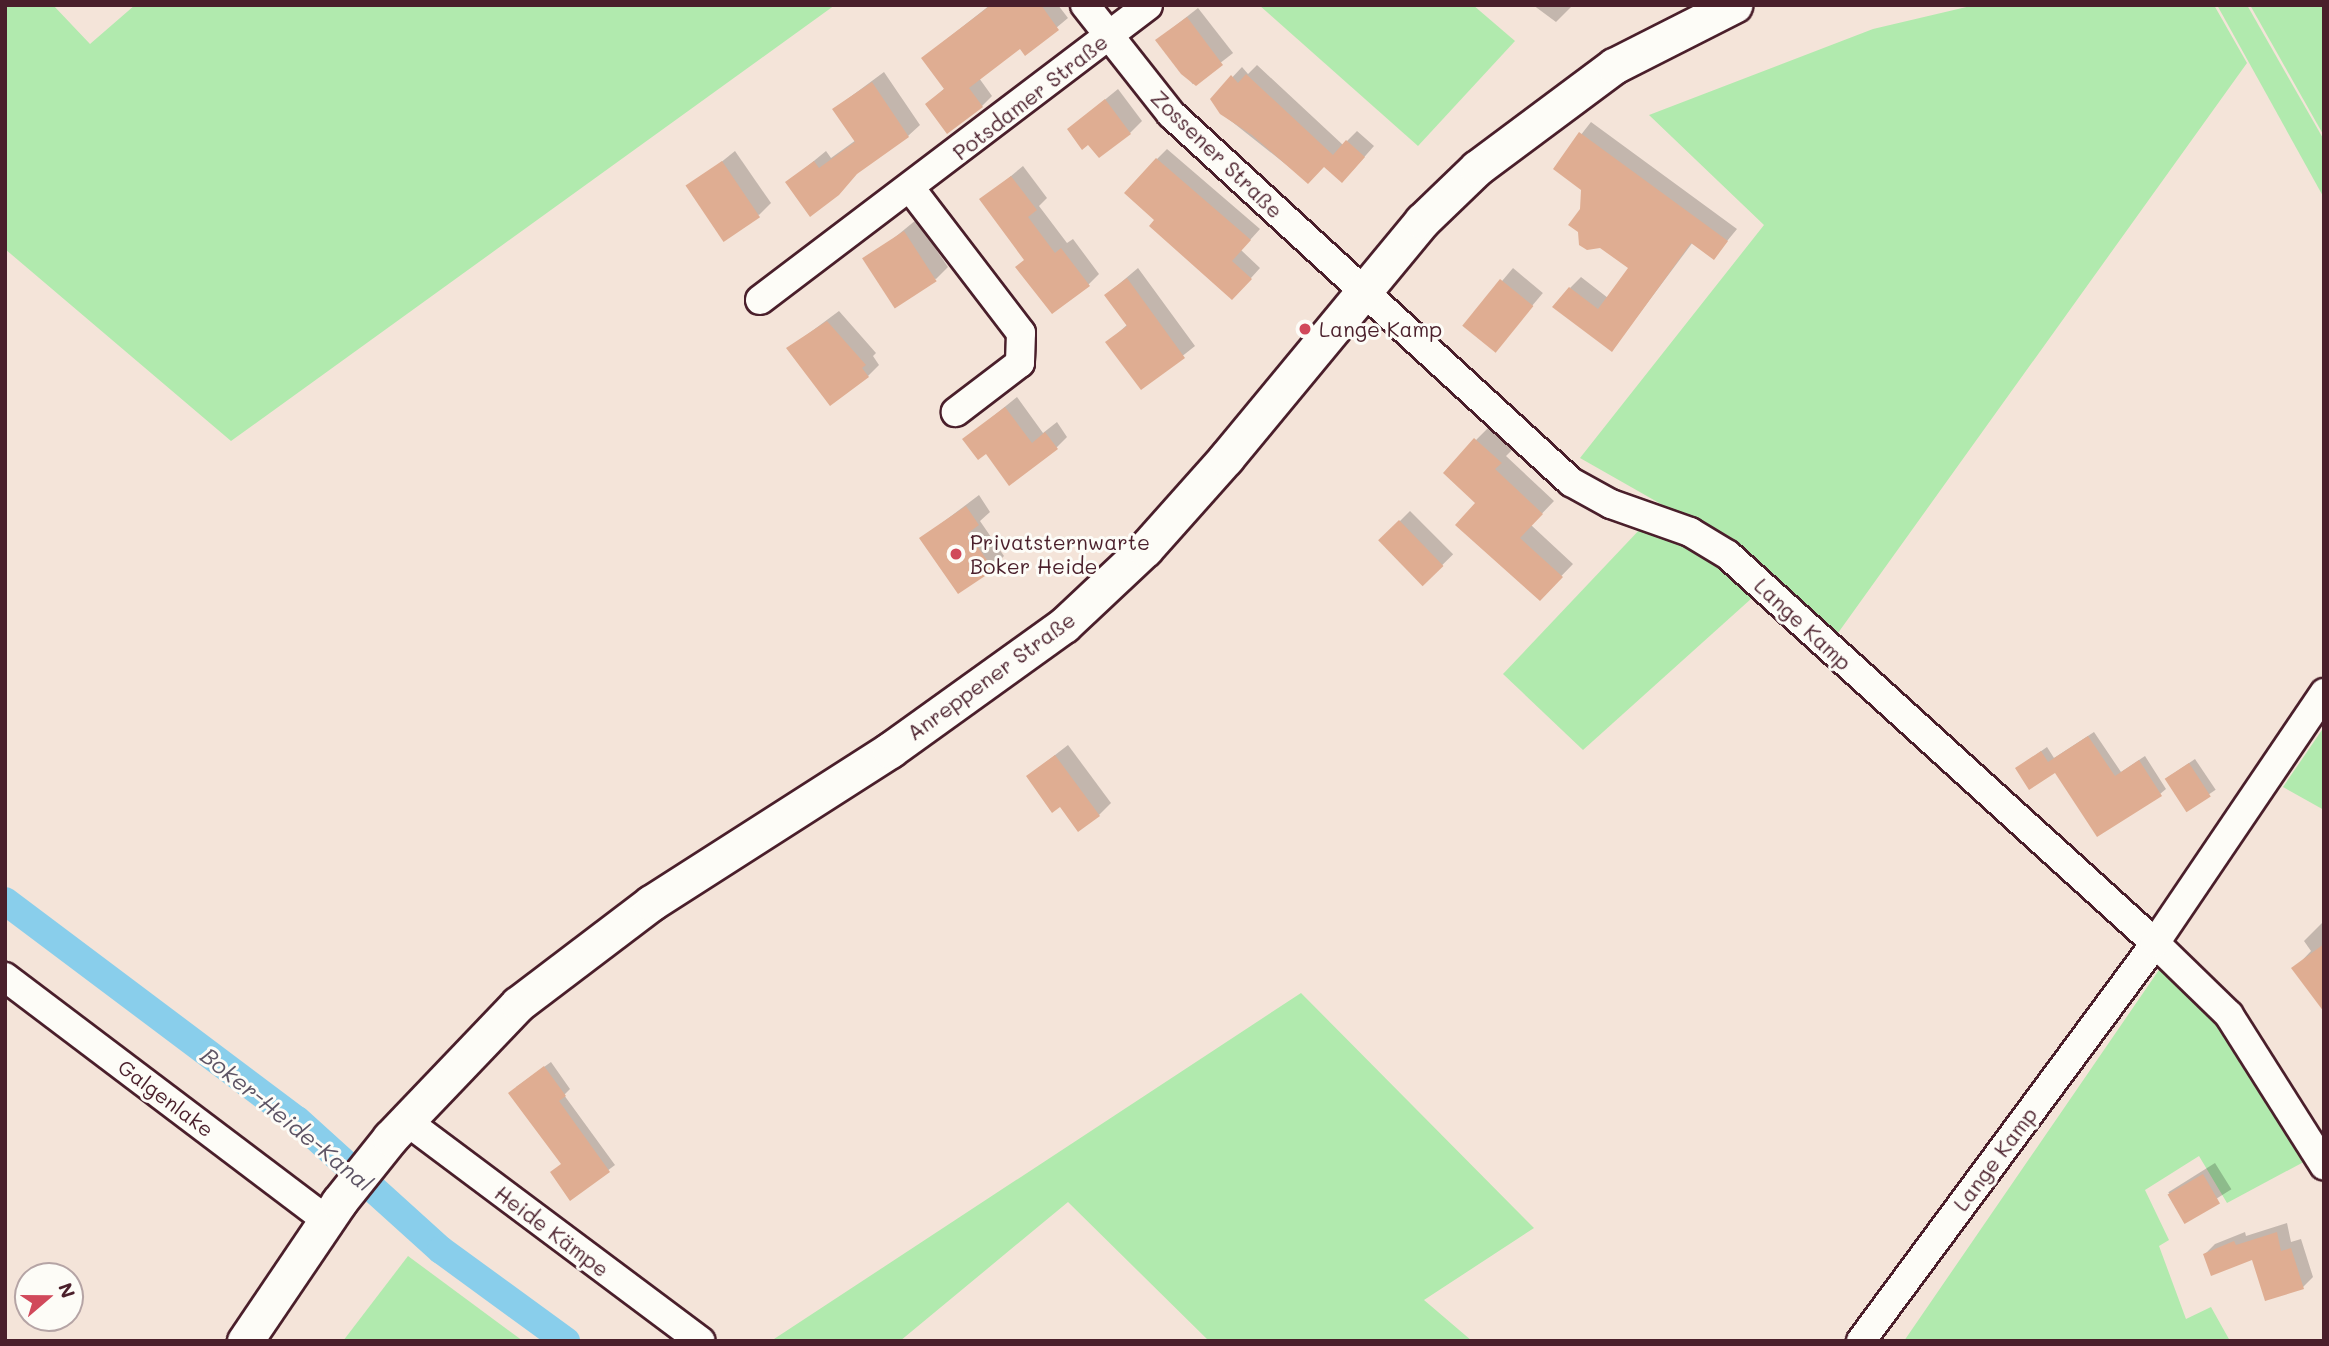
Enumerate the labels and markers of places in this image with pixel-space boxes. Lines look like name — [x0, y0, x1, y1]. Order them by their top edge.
place label: Lange Kamp — [1319, 316, 1442, 342]
marker: Lange Kamp — [1297, 321, 1313, 337]
place label: Privatsternwarte Boker Heide — [970, 529, 1150, 579]
marker: Privatsternwarte Boker Heide — [948, 546, 964, 562]

